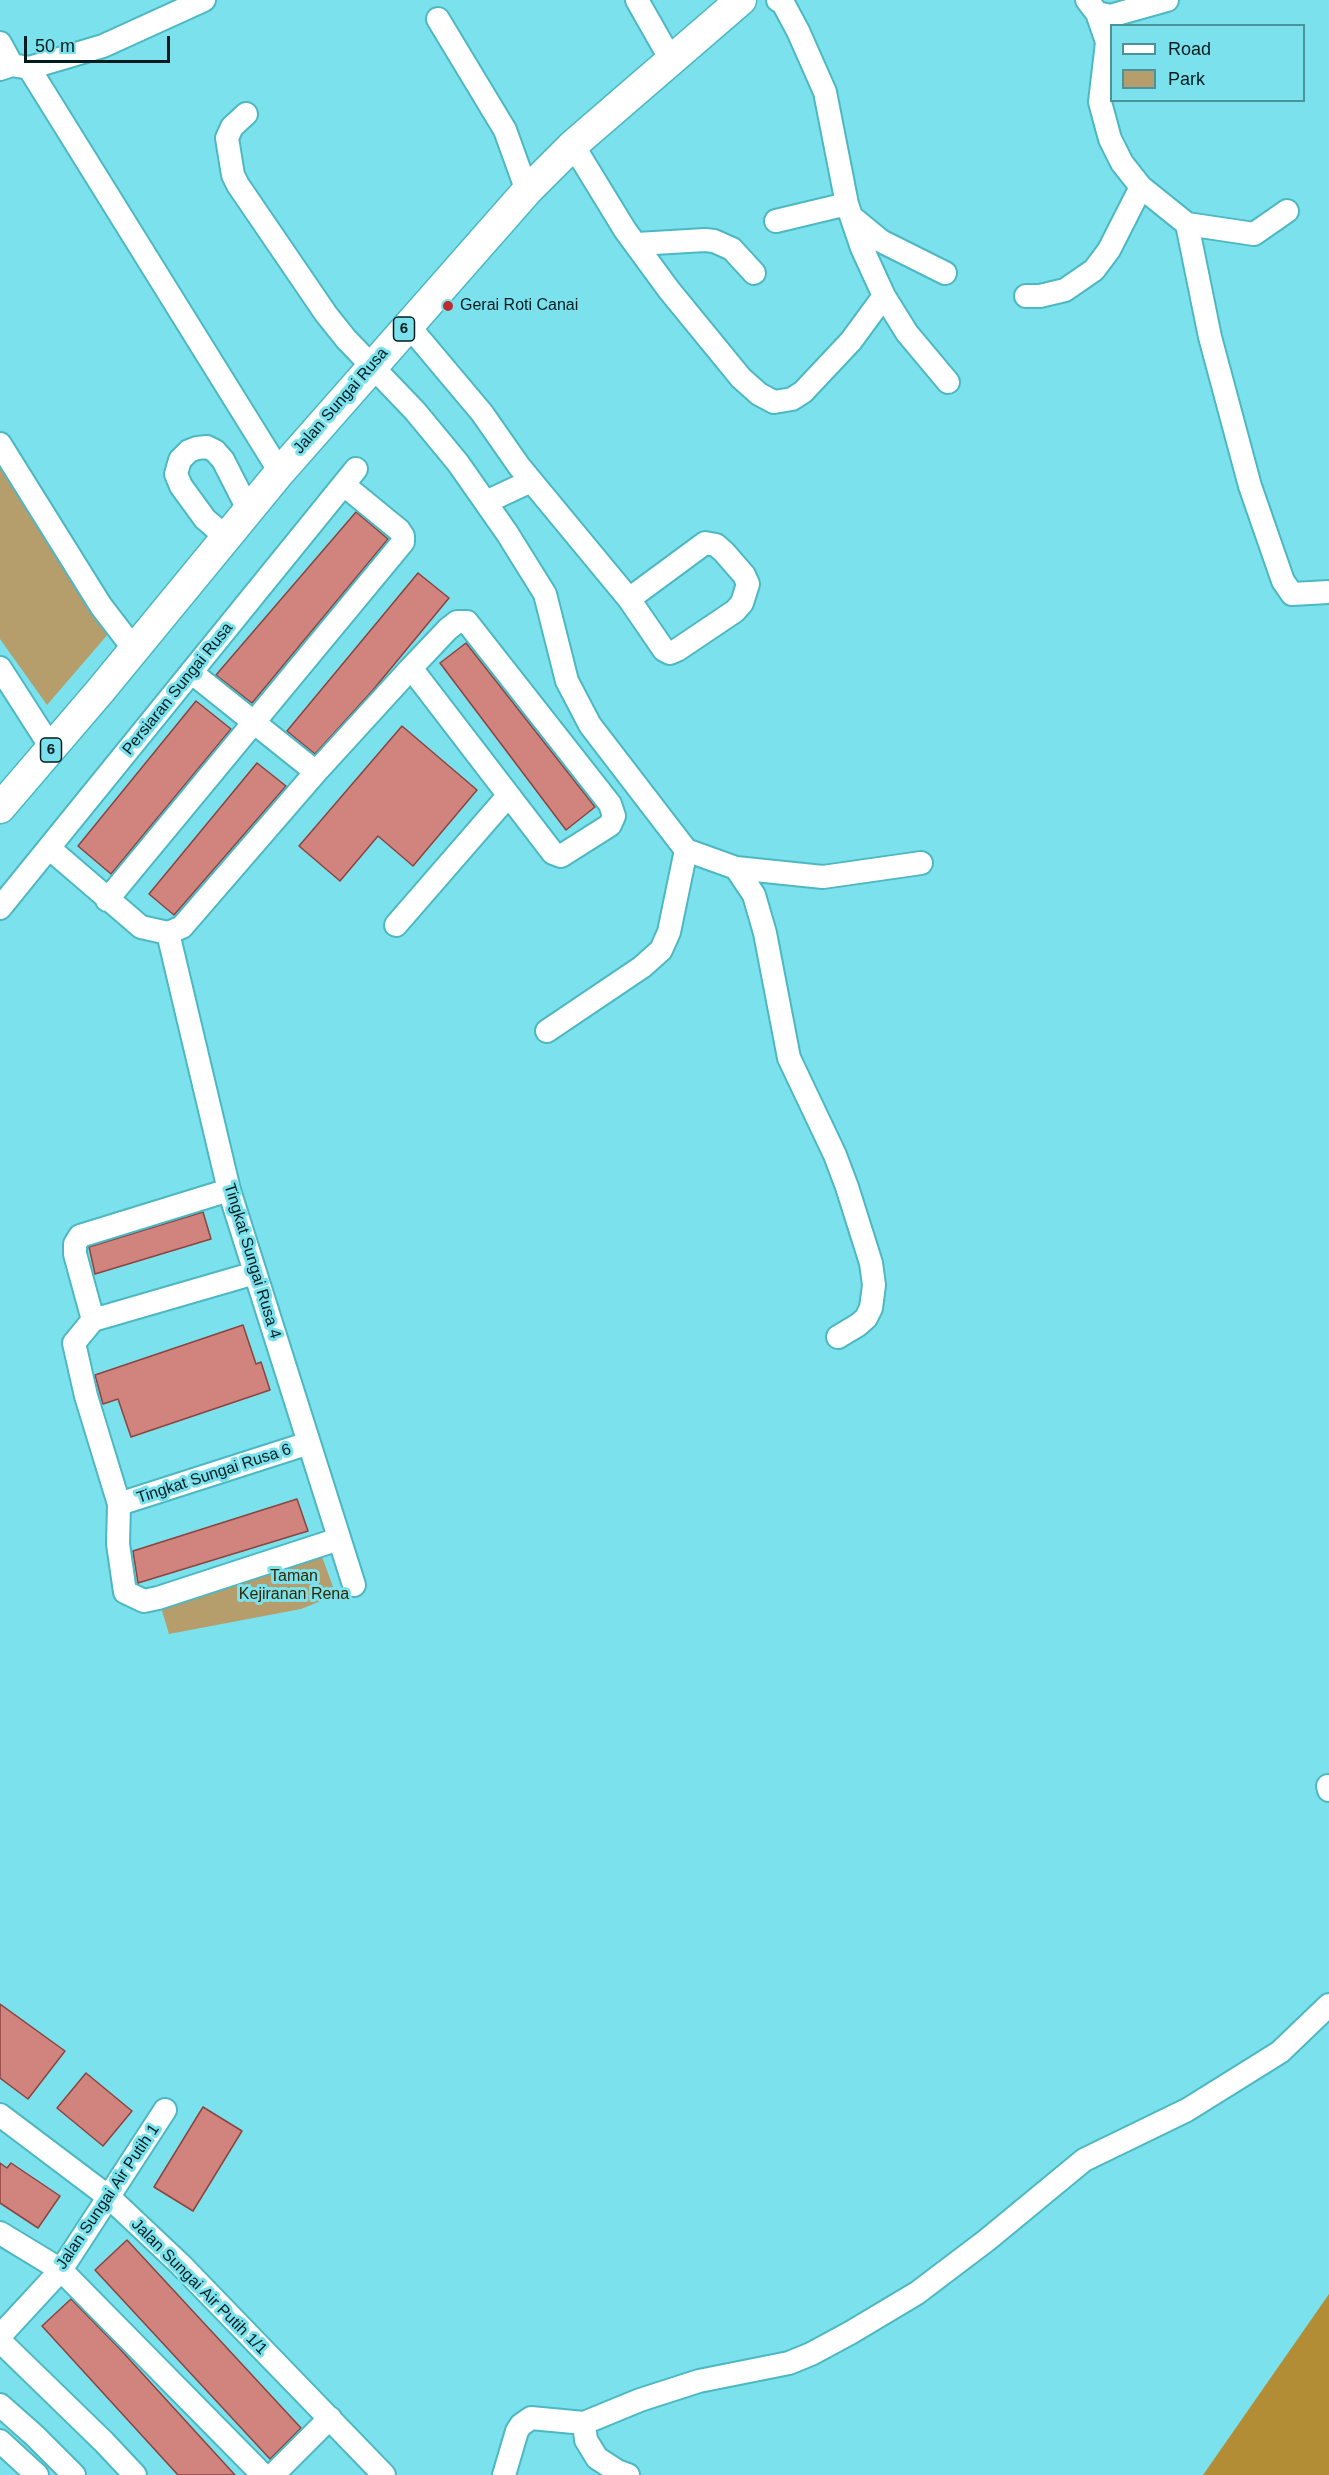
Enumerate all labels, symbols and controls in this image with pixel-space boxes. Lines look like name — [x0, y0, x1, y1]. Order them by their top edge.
scale bar — [27, 24, 172, 62]
legend — [1110, 24, 1305, 102]
text: 50 m — [35, 36, 75, 56]
text: Road — [1168, 39, 1211, 59]
text: Park — [1168, 69, 1205, 89]
place label: Gerai Roti Canai — [460, 296, 578, 316]
marker: Gerai Roti Canai — [441, 299, 455, 313]
road number: 6 — [394, 317, 414, 341]
street label: Jalan Sungai Rusa — [290, 344, 392, 458]
street label: Persiaran Sungai Rusa — [119, 619, 237, 759]
road number: 6 — [40, 738, 62, 762]
street label: Tingkat Sungai Rusa 4 — [219, 1181, 285, 1341]
street label: Tingkat Sungai Rusa 6 — [134, 1440, 294, 1508]
park label: Taman Kejiranan Rena — [239, 1567, 349, 1605]
street label: Jalan Sungai Air Putih 1 — [52, 2121, 164, 2273]
street label: Jalan Sungai Air Putih 1/1 — [127, 2215, 271, 2359]

